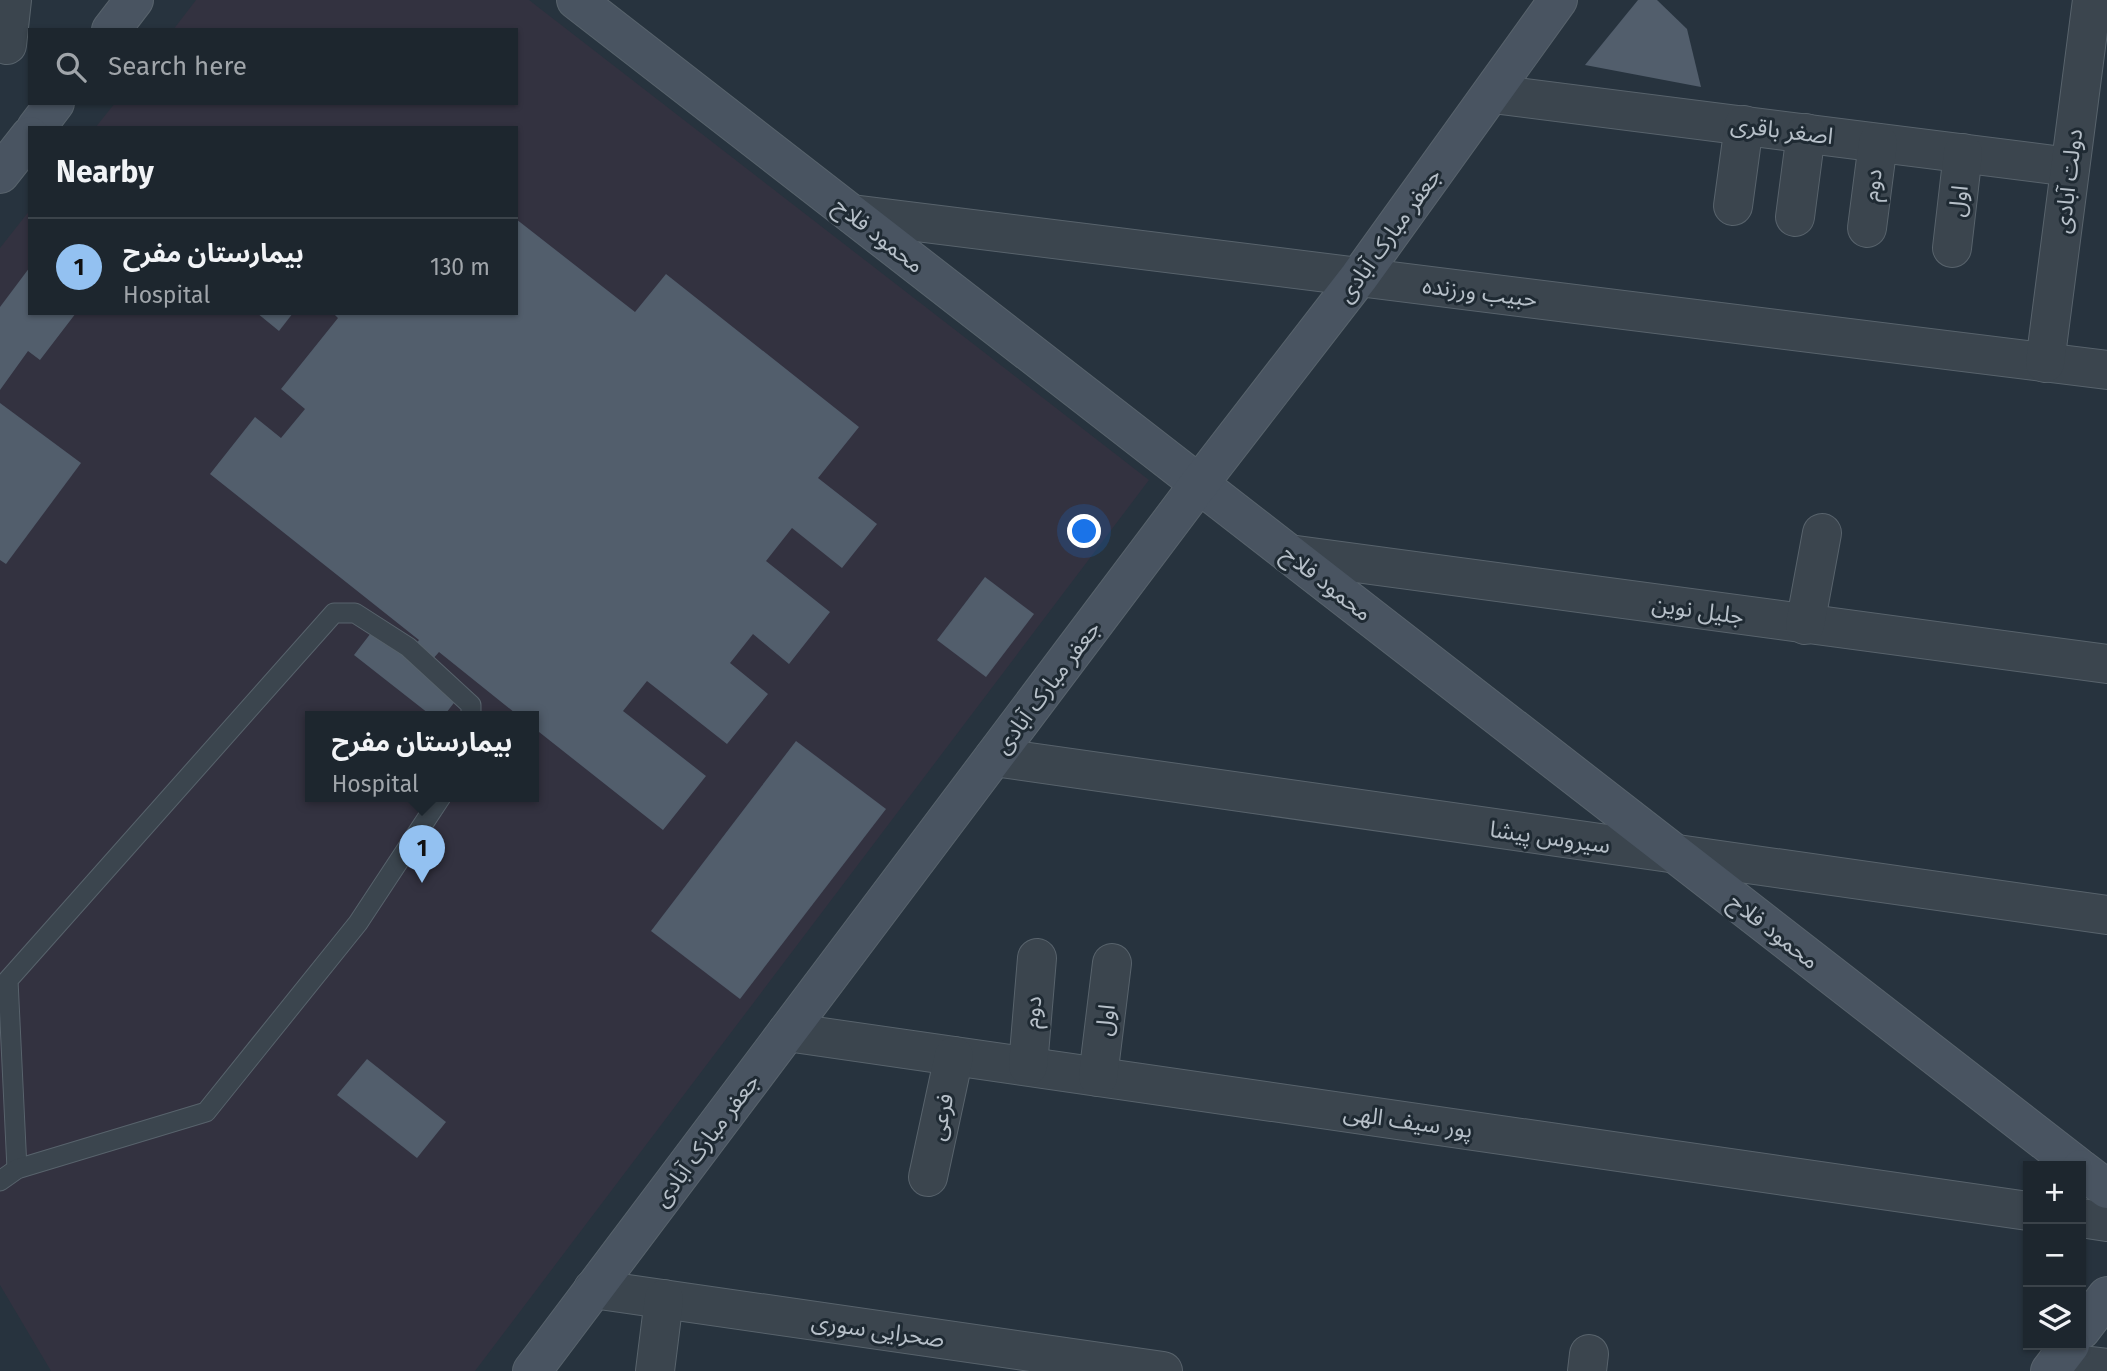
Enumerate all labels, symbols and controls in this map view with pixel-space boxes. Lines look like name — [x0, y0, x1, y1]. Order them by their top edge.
search box — [28, 28, 518, 105]
icon: search — [52, 48, 90, 86]
text: Search here — [108, 51, 247, 82]
street label: اصغر باقری — [1729, 110, 1835, 150]
street label: دولت آبادی — [2048, 127, 2088, 235]
text: Nearby — [56, 154, 154, 190]
street label: جعفر مبارک آبادی — [1331, 162, 1447, 308]
street label: دوم — [1856, 167, 1892, 203]
street label: اول — [1942, 184, 1974, 218]
street label: محمود فلاح — [826, 191, 930, 281]
text: بیمارستان مفرح — [123, 238, 304, 269]
text: 1 — [74, 253, 84, 281]
text: 130 m — [430, 253, 490, 281]
street label: حبیب ورزنده — [1421, 271, 1539, 313]
text: Hospital — [123, 281, 210, 309]
your location — [1067, 514, 1101, 548]
street label: محمود فلاح — [1274, 539, 1378, 629]
street label: جلیل نوین — [1650, 590, 1746, 630]
street label: جعفر مبارک آبادی — [988, 615, 1106, 759]
popup — [305, 711, 539, 802]
text: بیمارستان مفرح — [332, 727, 512, 758]
text: Hospital — [332, 770, 419, 798]
street label: سیروس پیشا — [1488, 815, 1612, 860]
pin: 1 — [399, 825, 445, 883]
street label: محمود فلاح — [1721, 887, 1825, 977]
street label: دوم — [1017, 995, 1051, 1030]
street label: اول — [1089, 1003, 1121, 1037]
street label: جعفر مبارک آبادی — [647, 1068, 765, 1212]
street label: فرعی — [922, 1091, 960, 1143]
street label: پور سیف الهی — [1341, 1098, 1474, 1145]
map controls — [2023, 1161, 2086, 1350]
button: + — [2023, 1161, 2086, 1224]
button: − — [2023, 1224, 2086, 1287]
button: layers — [2023, 1287, 2086, 1350]
street label: صحرایی سوری — [810, 1307, 946, 1353]

